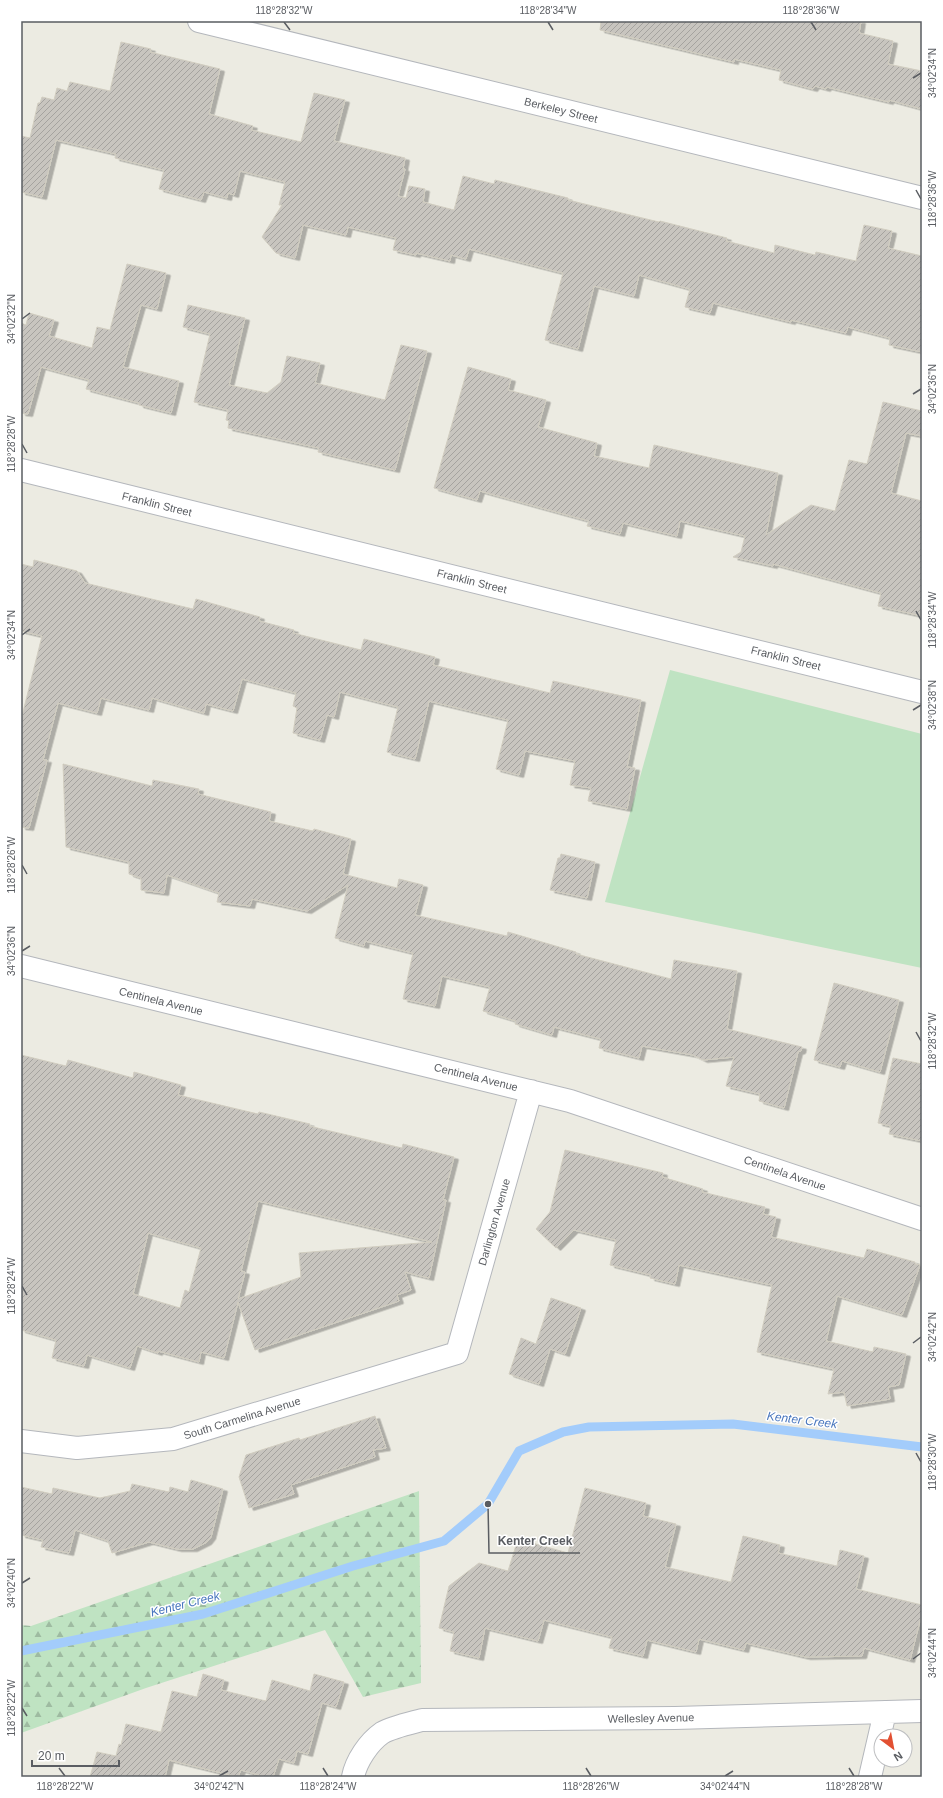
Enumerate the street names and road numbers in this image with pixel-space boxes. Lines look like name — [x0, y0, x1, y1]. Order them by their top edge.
street label: Berkeley Street — [523, 95, 599, 125]
street label: Franklin Street — [121, 490, 193, 518]
street label: Franklin Street — [436, 567, 508, 595]
street label: Franklin Street — [750, 644, 822, 672]
street label: Centinela Avenue — [118, 985, 204, 1017]
street label: Centinela Avenue — [433, 1061, 519, 1093]
street label: Centinela Avenue — [742, 1153, 828, 1193]
street label: Darlington Avenue — [476, 1177, 512, 1267]
street label: South Carmelina Avenue — [182, 1395, 302, 1441]
street label: Wellesley Avenue — [608, 1711, 694, 1725]

